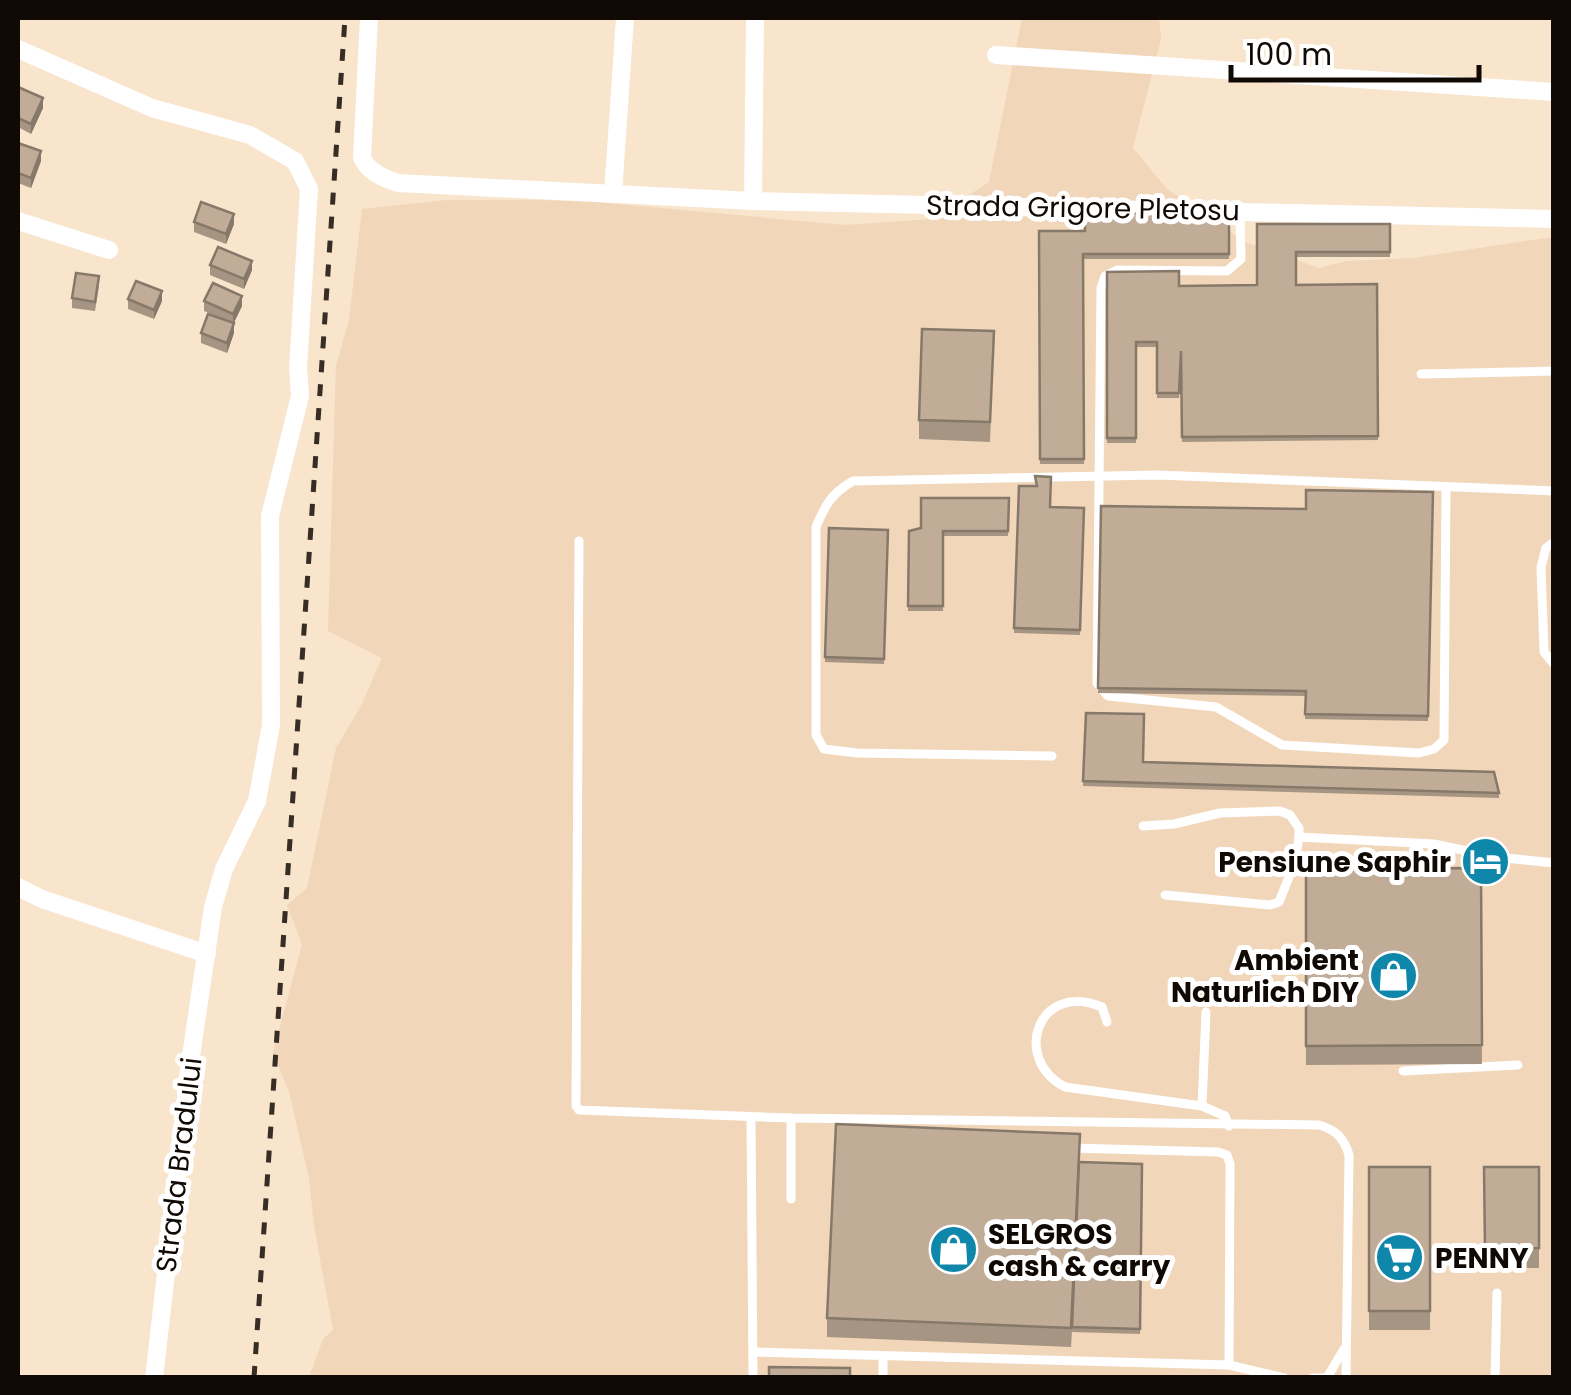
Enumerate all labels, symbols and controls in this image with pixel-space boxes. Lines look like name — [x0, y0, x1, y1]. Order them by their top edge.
scale bar — [1231, 20, 1478, 82]
text: 100 m — [1246, 33, 1332, 76]
street label: Strada Grigore Pletosu — [926, 186, 1240, 230]
hotel icon: Pensiune Saphir — [1460, 836, 1512, 888]
place label: Pensiune Saphir — [1218, 843, 1451, 882]
place label: Ambient Naturlich DIY — [1171, 941, 1359, 1012]
shop icon: Ambient Naturlich DIY — [1368, 950, 1420, 1002]
street label: Strada Bradului — [146, 1055, 212, 1275]
place label: SELGROS cash & carry — [988, 1215, 1171, 1286]
shop icon: SELGROS cash & carry — [927, 1224, 979, 1276]
supermarket icon: PENNY — [1374, 1232, 1426, 1284]
place label: PENNY — [1435, 1239, 1529, 1278]

